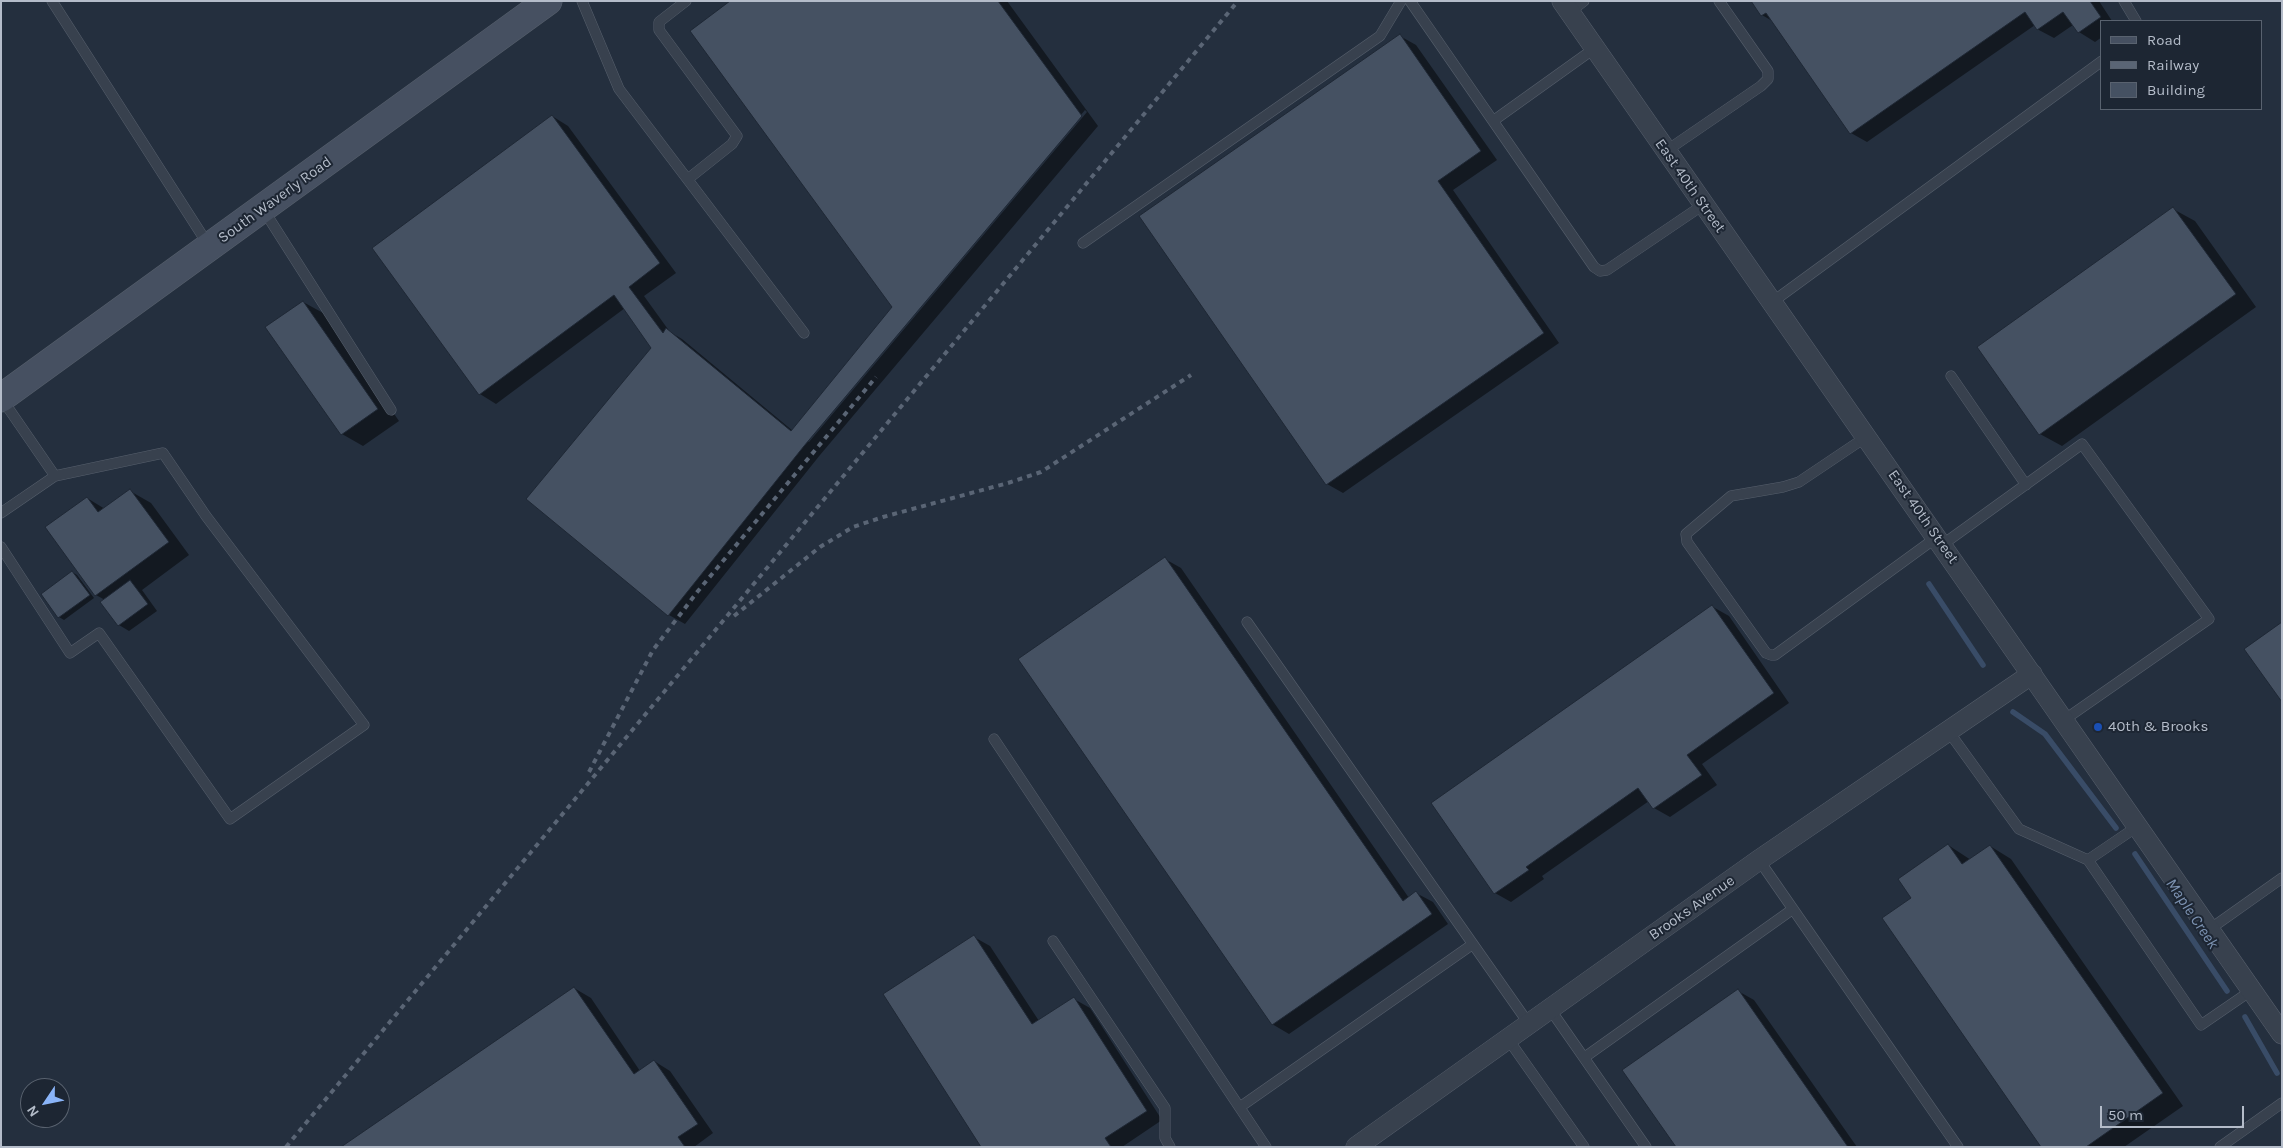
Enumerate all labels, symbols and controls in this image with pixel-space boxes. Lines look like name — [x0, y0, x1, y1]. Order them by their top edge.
legend — [2100, 20, 2263, 110]
text: Road — [2147, 31, 2182, 49]
text: Railway — [2147, 56, 2199, 74]
text: Building — [2147, 81, 2205, 99]
street label: East 40th Street — [1651, 136, 1729, 236]
street label: South Waverly Road — [215, 153, 335, 247]
street label: East 40th Street — [1884, 467, 1962, 567]
place label: 40th & Brooks — [2108, 718, 2208, 736]
marker: 40th & Brooks — [2092, 721, 2104, 733]
street label: Brooks Avenue — [1646, 872, 1738, 944]
water label: Maple Creek — [2161, 875, 2223, 953]
north arrow — [20, 1078, 70, 1128]
scale bar — [2103, 1096, 2247, 1128]
text: N — [23, 1102, 43, 1120]
text: 50 m — [2108, 1106, 2143, 1124]

